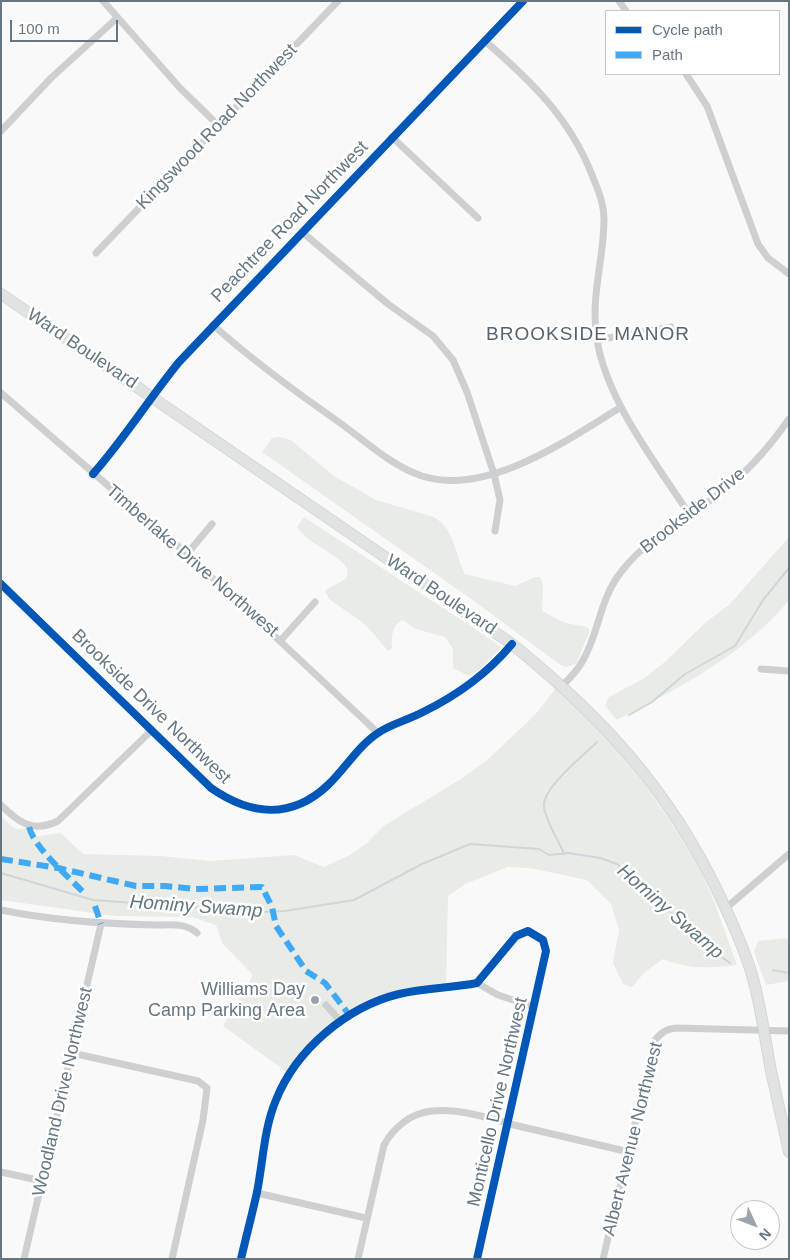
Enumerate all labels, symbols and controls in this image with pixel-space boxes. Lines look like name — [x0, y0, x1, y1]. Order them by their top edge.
scale bar — [12, 10, 120, 42]
legend — [605, 10, 780, 75]
text: 100 m — [18, 20, 60, 37]
text: Cycle path — [652, 21, 723, 38]
street label: Kingswood Road Northwest — [132, 40, 302, 214]
text: Path — [652, 46, 683, 63]
street label: Peachtree Road Northwest — [207, 137, 373, 307]
street label: Ward Boulevard — [23, 304, 141, 394]
district label: BROOKSIDE MANOR — [484, 324, 692, 346]
street label: Brookside Drive — [636, 463, 750, 559]
street label: Timberlake Drive Northwest — [101, 480, 283, 642]
street label: Ward Boulevard — [382, 550, 500, 640]
street label: Brookside Drive Northwest — [67, 625, 235, 789]
water label: Hominy Swamp — [612, 860, 728, 964]
water label: Hominy Swamp — [129, 891, 263, 923]
place label: Williams Day Camp Parking Area — [148, 979, 305, 1022]
street label: Woodland Drive Northwest — [28, 985, 98, 1199]
marker: Williams Day Camp Parking Area — [309, 994, 321, 1006]
street label: Monticello Drive Northwest — [463, 995, 533, 1209]
street label: Albert Avenue Northwest — [598, 1040, 668, 1238]
north arrow — [730, 1200, 780, 1250]
text: N — [756, 1225, 775, 1244]

